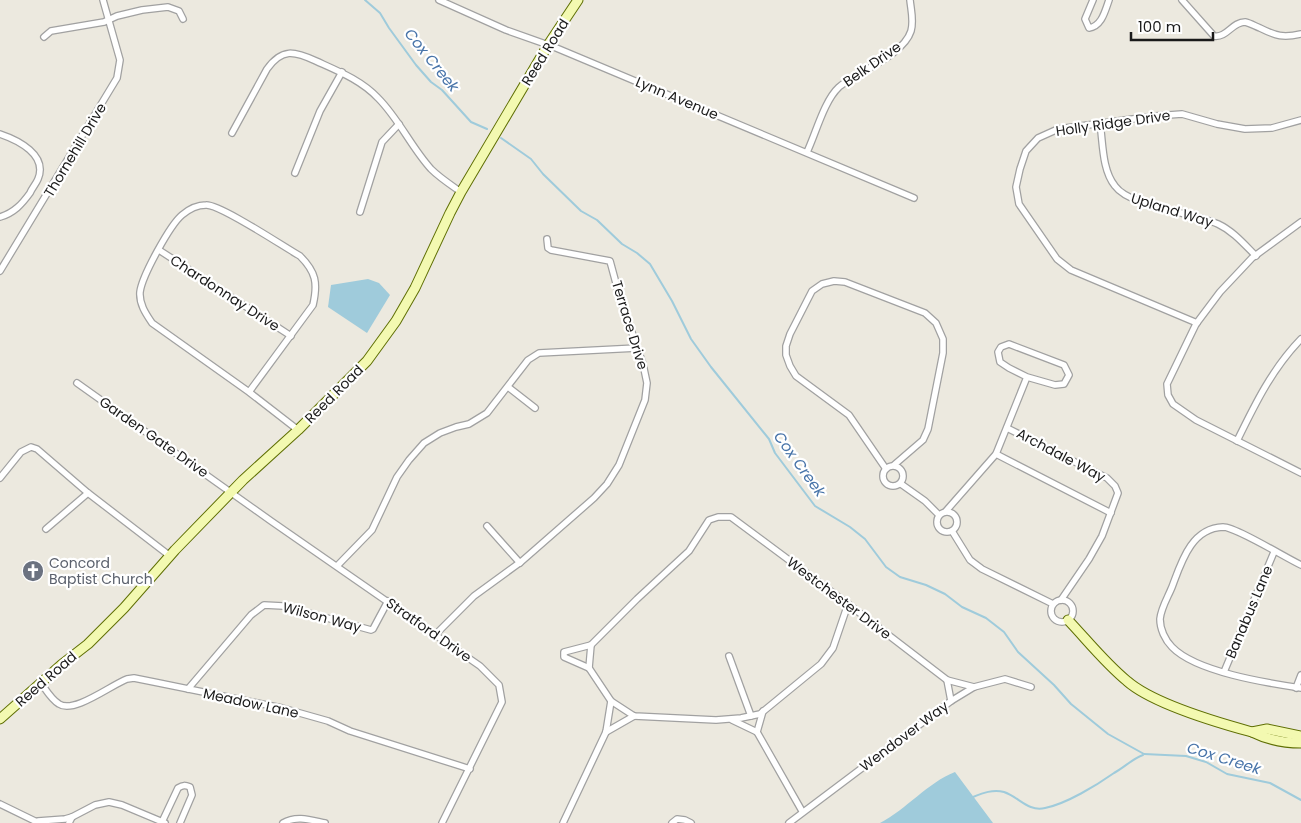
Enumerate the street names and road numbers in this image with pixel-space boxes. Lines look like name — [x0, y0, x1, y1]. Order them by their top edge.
street label: Reed Road — [517, 15, 573, 89]
street label: Belk Drive — [839, 36, 905, 91]
street label: Lynn Avenue — [633, 72, 722, 125]
street label: Thornehill Drive — [39, 99, 111, 201]
street label: Holly Ridge Drive — [1054, 105, 1172, 141]
street label: Upland Way — [1128, 188, 1216, 232]
street label: Chardonnay Drive — [166, 250, 284, 336]
street label: Terrace Drive — [607, 278, 653, 372]
street label: Reed Road — [300, 360, 368, 428]
street label: Garden Gate Drive — [95, 392, 213, 482]
street label: Archdale Way — [1013, 423, 1109, 487]
street label: Westchester Drive — [783, 552, 896, 644]
street label: Banabus Lane — [1220, 562, 1278, 662]
street label: Stratford Drive — [382, 593, 476, 667]
street label: Wilson Way — [281, 597, 364, 637]
street label: Reed Road — [11, 647, 81, 711]
street label: Meadow Lane — [201, 683, 301, 723]
street label: Wendover Way — [856, 696, 953, 776]

